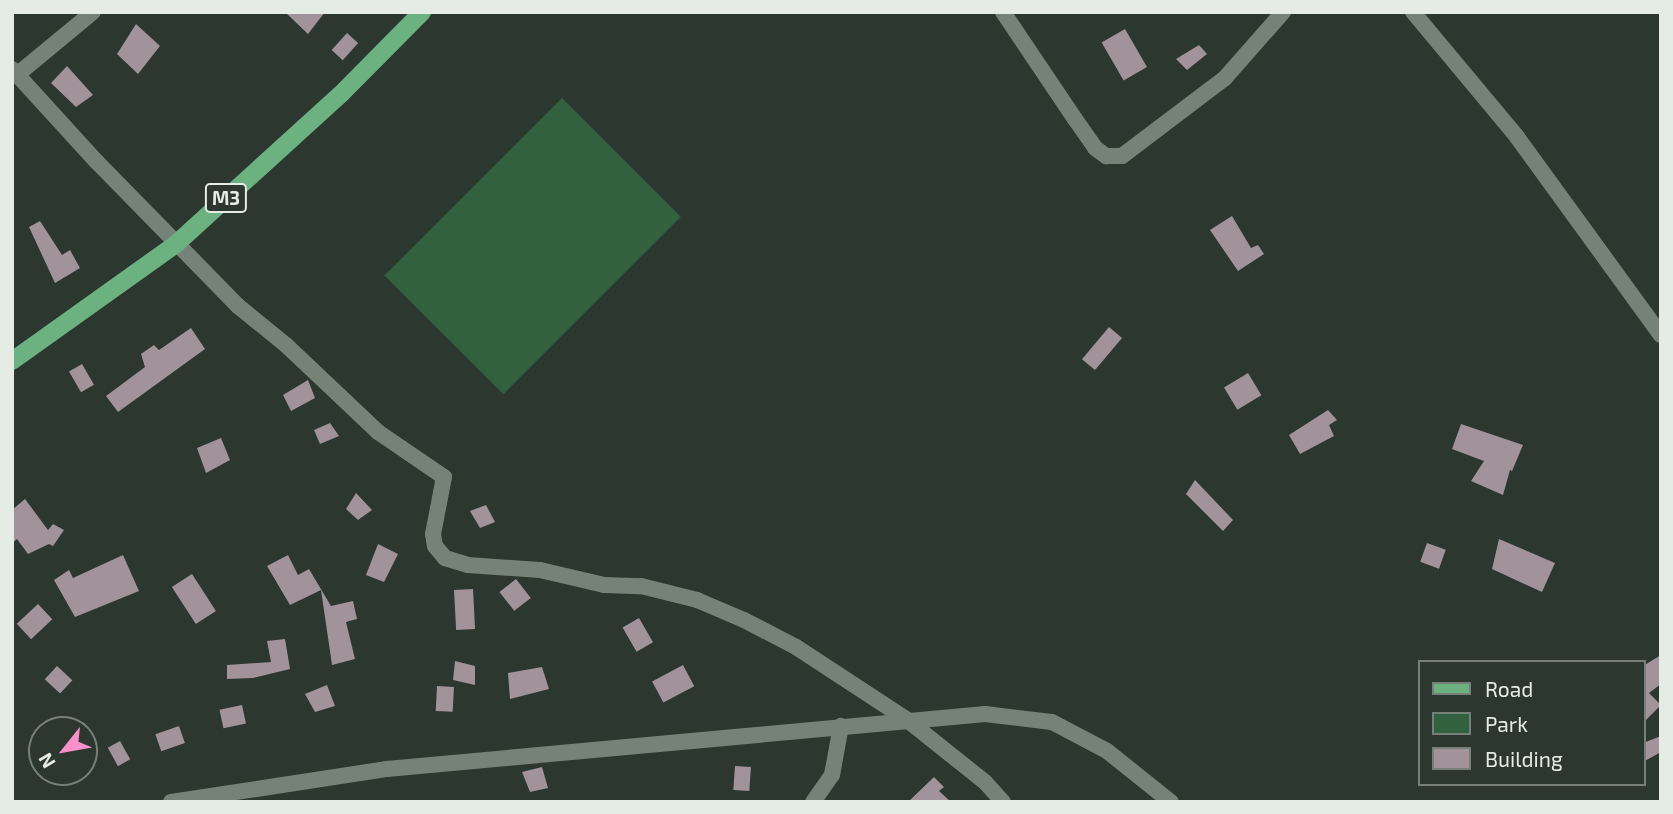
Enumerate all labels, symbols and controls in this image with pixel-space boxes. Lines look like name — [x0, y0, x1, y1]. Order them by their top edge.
road number: M3 — [203, 182, 249, 214]
legend — [1418, 660, 1645, 786]
text: Road — [1485, 676, 1533, 701]
text: Park — [1485, 711, 1528, 736]
north arrow — [28, 716, 98, 786]
text: Building — [1485, 746, 1563, 771]
text: N — [33, 749, 60, 773]

